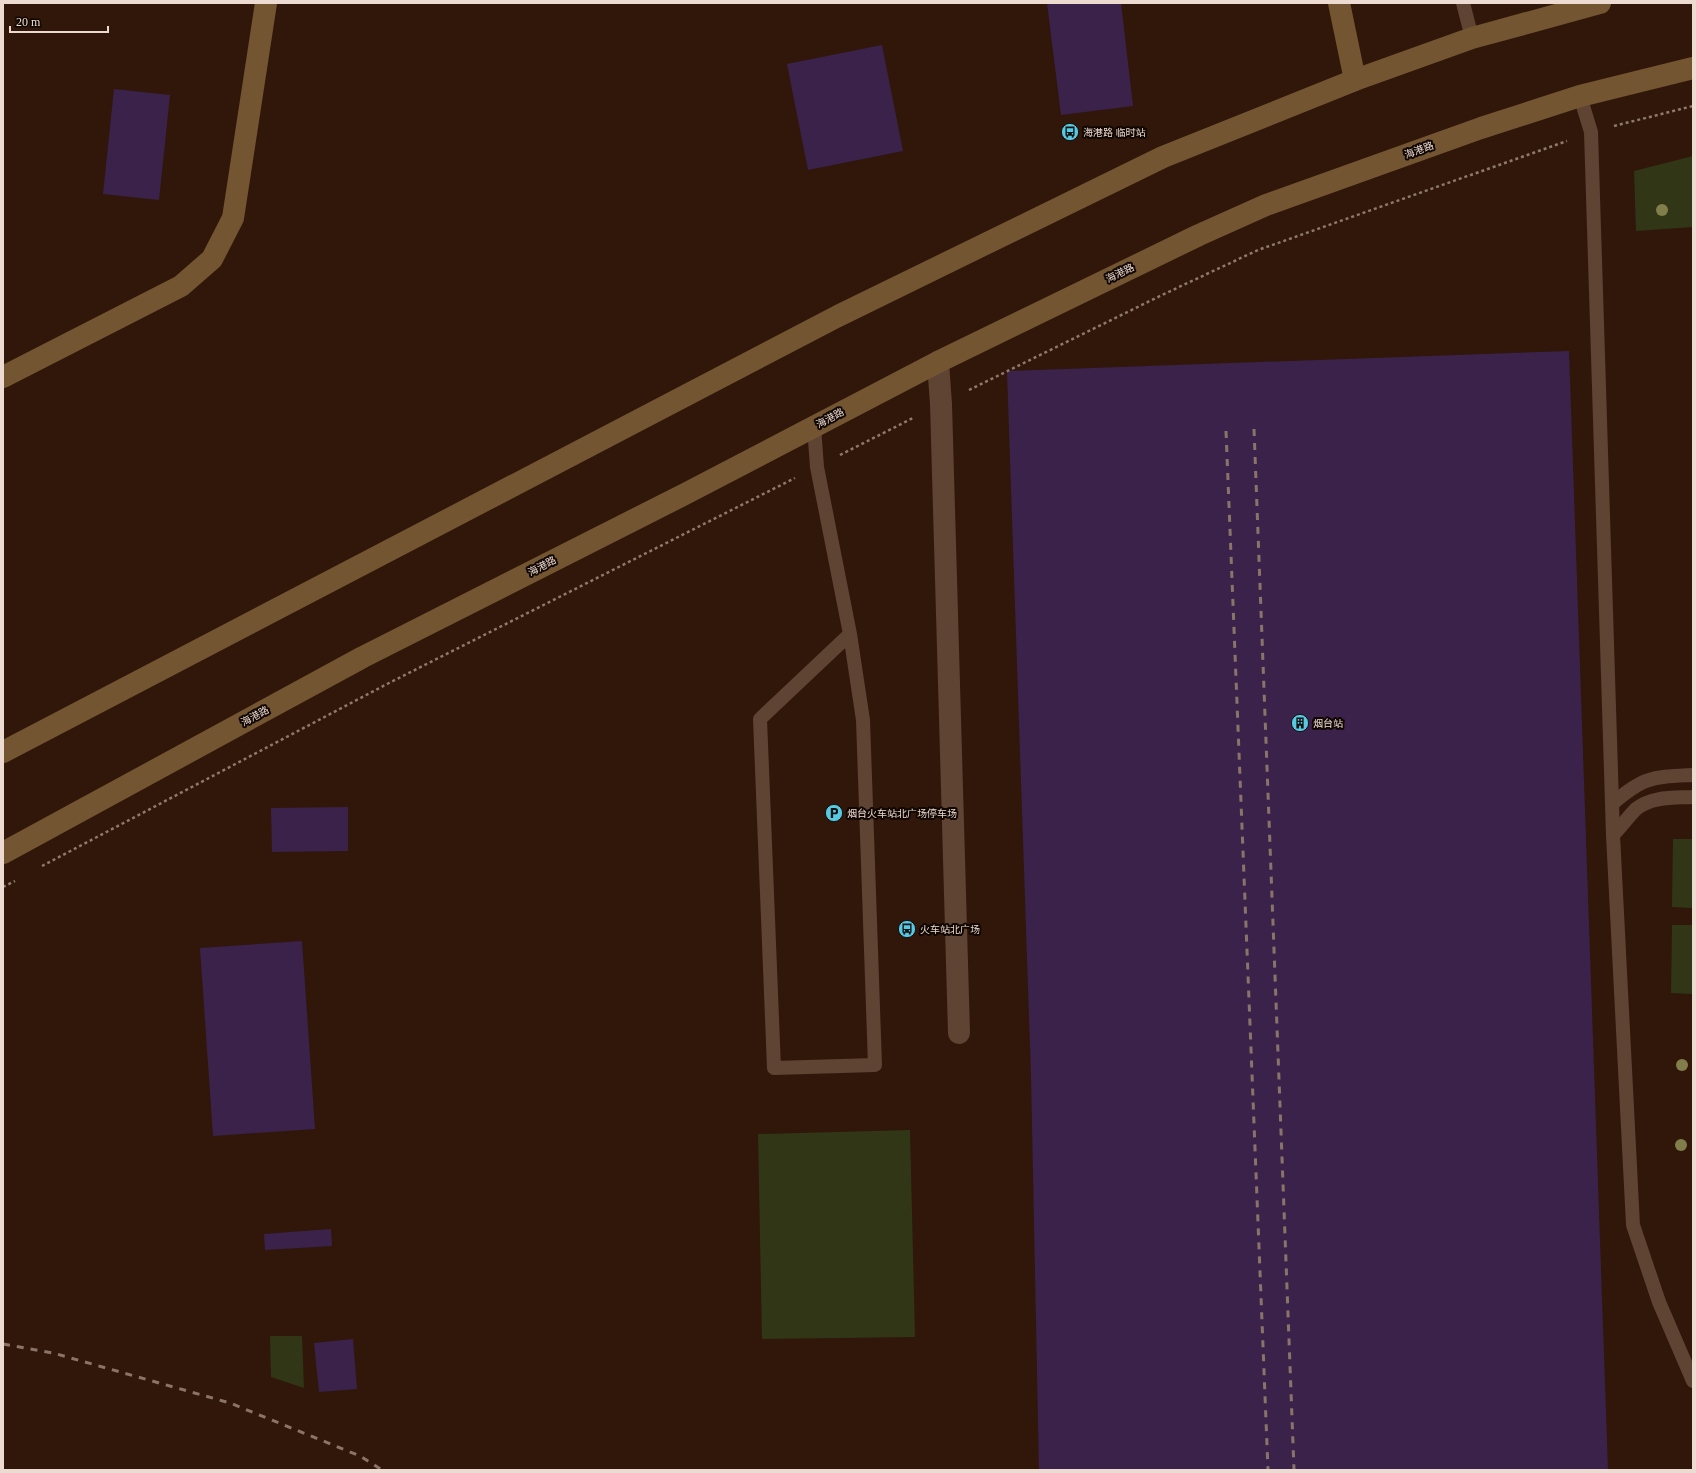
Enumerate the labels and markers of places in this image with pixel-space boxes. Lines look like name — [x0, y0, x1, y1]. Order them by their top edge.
bus stop icon: 海港路 临时站 — [1060, 122, 1080, 142]
place label: 海港路 临时站 — [1083, 127, 1146, 138]
building icon: 烟台站 — [1290, 713, 1310, 733]
place label: 烟台站 — [1313, 718, 1343, 729]
parking icon: 烟台火车站北广场停车场 — [824, 803, 844, 823]
place label: 烟台火车站北广场停车场 — [847, 808, 957, 819]
bus stop icon: 火车站北广场 — [897, 919, 917, 939]
place label: 火车站北广场 — [920, 924, 980, 935]

